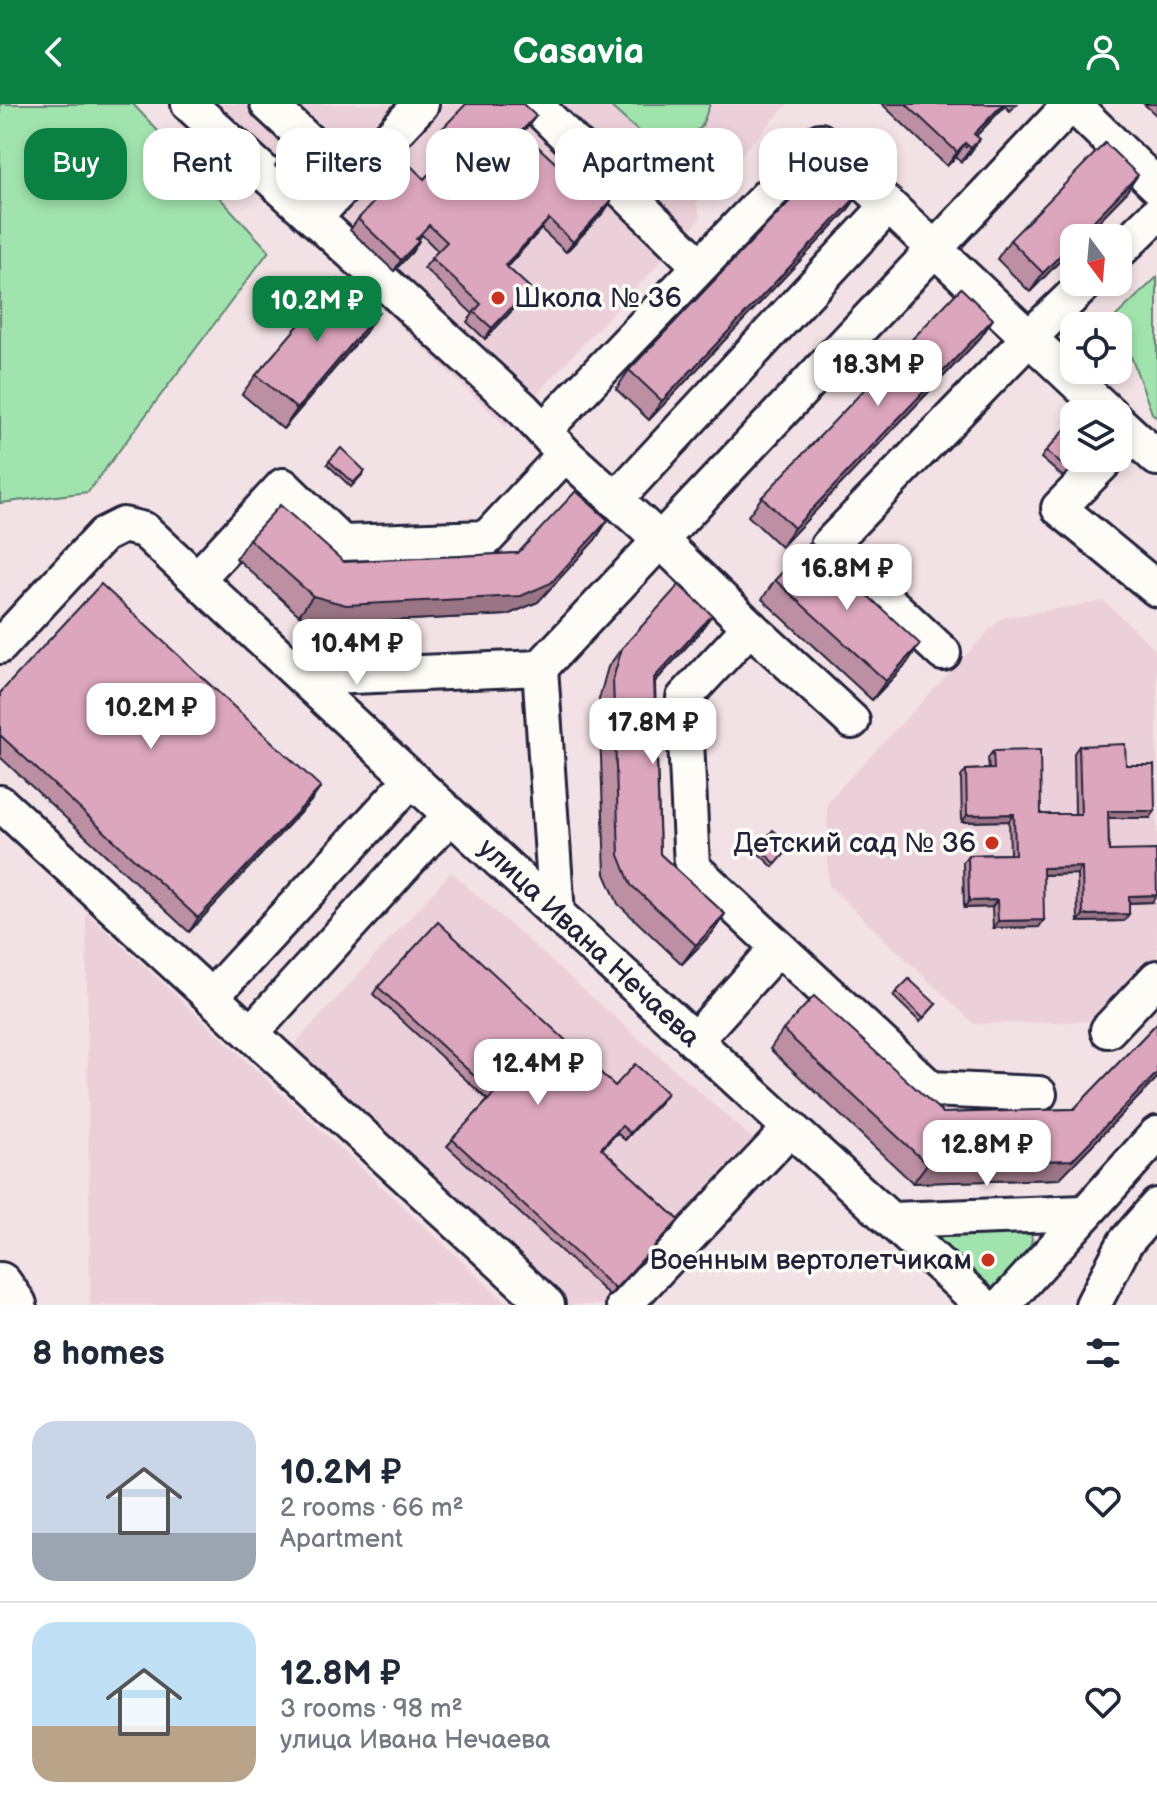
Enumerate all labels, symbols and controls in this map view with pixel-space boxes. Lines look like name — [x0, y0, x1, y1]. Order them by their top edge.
icon: back — [32, 30, 76, 74]
icon: person — [1081, 30, 1125, 74]
text: Casavia — [513, 31, 644, 74]
chip: Buy — [24, 128, 127, 200]
chip: Rent — [143, 128, 260, 200]
chip: Filters — [276, 128, 410, 200]
chip: New — [426, 128, 539, 200]
chip: Apartment — [555, 128, 743, 200]
chip: House — [759, 128, 897, 200]
north arrow — [1060, 224, 1132, 296]
map controls — [1060, 224, 1132, 472]
pin: 10.2M ₽ — [243, 276, 391, 344]
place label: Школа № 36 — [514, 282, 682, 315]
text: 10.2M ₽ — [270, 286, 364, 317]
marker: Школа № 36 — [489, 289, 507, 307]
button: locate — [1060, 312, 1132, 384]
pin: 18.3M ₽ — [804, 340, 952, 408]
text: 18.3M ₽ — [832, 350, 924, 381]
button: layers — [1060, 400, 1132, 472]
pin: 16.8M ₽ — [773, 544, 921, 612]
text: 16.8M ₽ — [801, 554, 893, 585]
pin: 10.4M ₽ — [283, 619, 431, 687]
text: 10.4M ₽ — [311, 629, 403, 660]
pin: 10.2M ₽ — [77, 683, 225, 751]
text: 10.2M ₽ — [104, 693, 198, 724]
pin: 17.8M ₽ — [579, 698, 727, 766]
text: 17.8M ₽ — [607, 708, 699, 739]
place label: Детский сад № 36 — [733, 827, 976, 860]
street label: улица Ивана Нечаева — [471, 832, 707, 1055]
marker: Детский сад № 36 — [983, 834, 1001, 852]
pin: 12.4M ₽ — [464, 1039, 612, 1107]
text: 12.4M ₽ — [492, 1049, 584, 1080]
pin: 12.8M ₽ — [913, 1120, 1061, 1188]
text: 12.8M ₽ — [941, 1130, 1033, 1161]
place label: Военным вертолетчикам — [650, 1244, 972, 1277]
marker: Военным вертолетчикам — [979, 1251, 997, 1269]
icon: filters — [1081, 1331, 1125, 1375]
text: 8 homes — [32, 1333, 165, 1374]
text: 10.2M ₽ — [280, 1452, 402, 1493]
icon: home — [96, 1453, 192, 1549]
icon: heart — [1081, 1479, 1125, 1523]
text: 2 rooms · 66 m² — [280, 1493, 464, 1524]
text: Apartment — [280, 1524, 403, 1555]
text: 12.8M ₽ — [280, 1653, 401, 1694]
icon: home — [96, 1654, 192, 1750]
icon: heart — [1081, 1680, 1125, 1724]
text: 3 rooms · 98 m² — [280, 1694, 463, 1725]
text: улица Ивана Нечаева — [280, 1725, 550, 1756]

